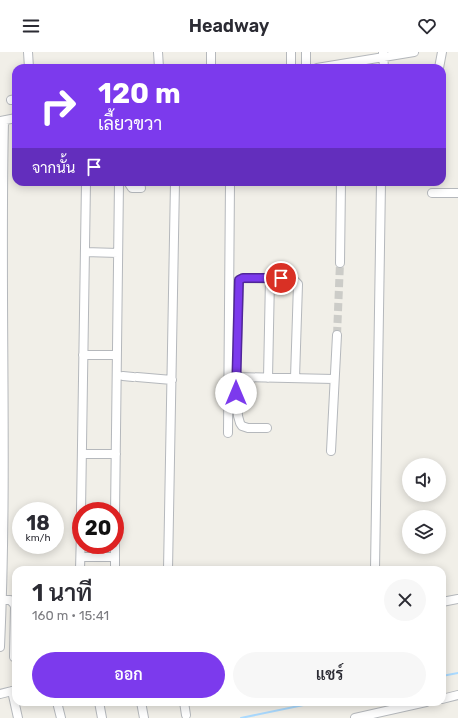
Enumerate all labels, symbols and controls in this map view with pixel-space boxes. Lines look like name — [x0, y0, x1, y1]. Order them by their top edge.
icon: menu — [20, 15, 42, 37]
text: Headway — [189, 15, 269, 37]
icon: heart — [416, 15, 438, 37]
text: 120 m — [98, 77, 181, 110]
icon: right — [32, 80, 84, 132]
text: เลี้ยวขวา — [98, 113, 162, 135]
icon: arrive — [83, 156, 105, 178]
text: จากนั้น — [32, 159, 75, 177]
pin — [264, 261, 298, 295]
icon: arrive — [270, 267, 292, 289]
position arrow — [215, 372, 257, 414]
map controls — [402, 458, 446, 554]
button: sound — [402, 458, 446, 502]
speed limit sign: 20 — [72, 502, 124, 554]
button: layers — [402, 510, 446, 554]
text: 18 — [26, 511, 50, 535]
text: km/h — [26, 532, 50, 544]
text: 1 นาที — [32, 579, 92, 607]
button: close — [384, 579, 426, 621]
text: 160 m · 15:41 — [32, 608, 109, 623]
button: ออก — [32, 652, 225, 698]
button: แชร์ — [233, 652, 426, 698]

